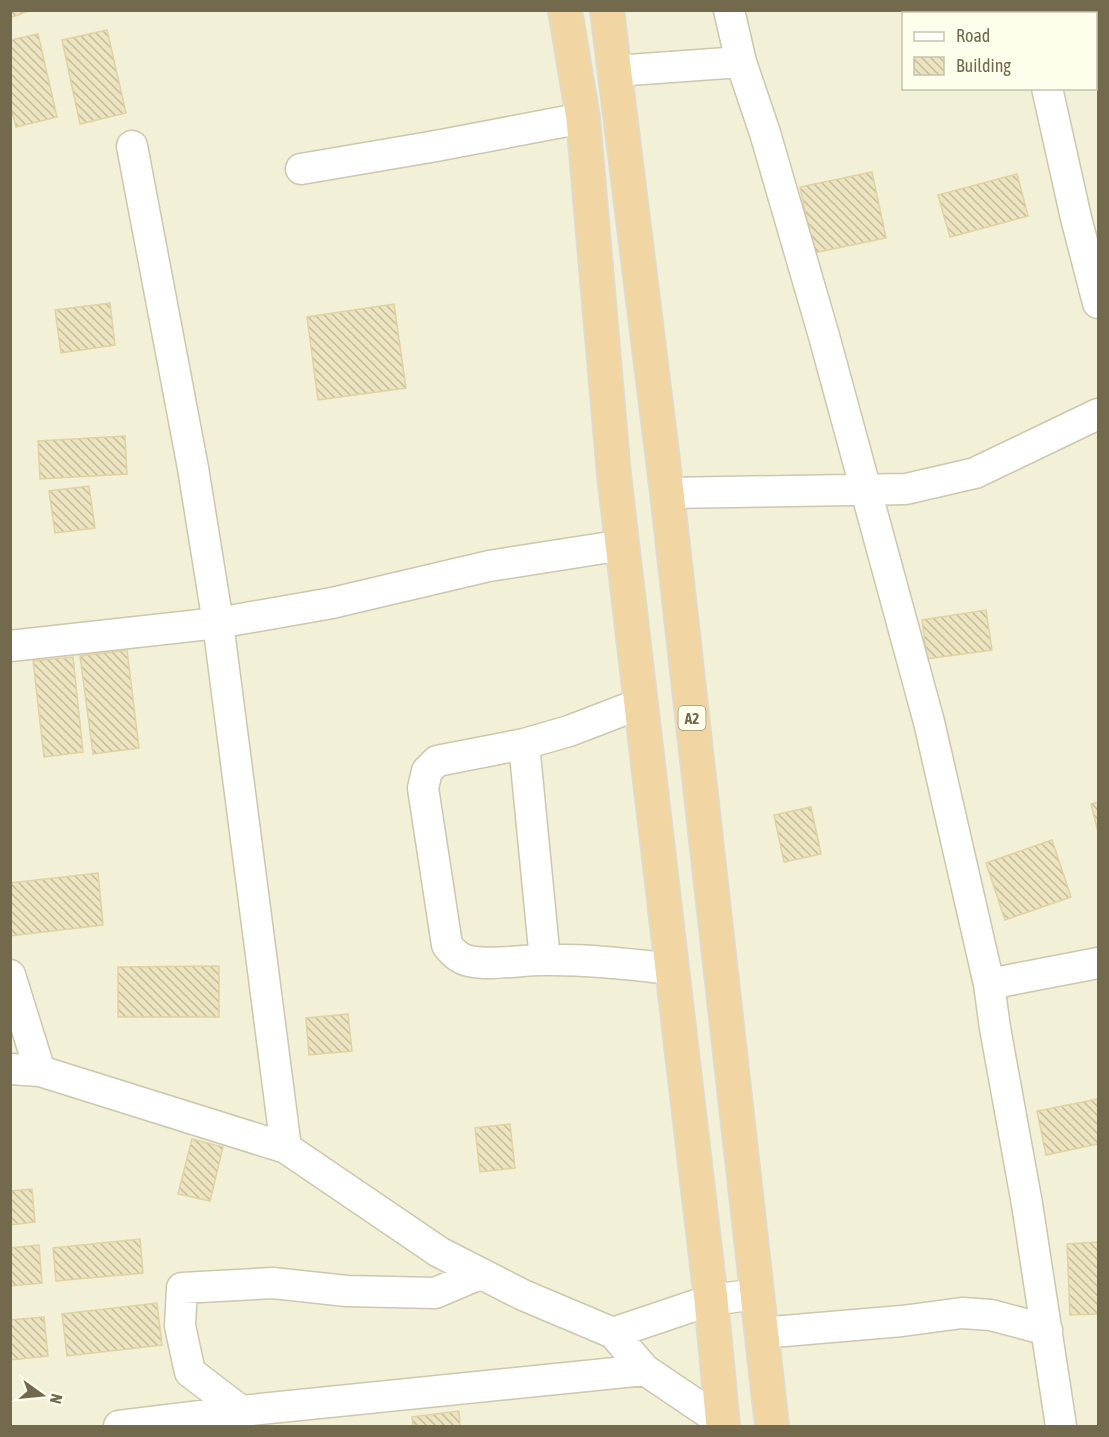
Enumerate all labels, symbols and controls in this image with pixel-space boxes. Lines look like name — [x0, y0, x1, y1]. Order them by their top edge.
legend — [902, 12, 1097, 90]
text: Road — [956, 25, 990, 46]
text: Building — [956, 55, 1011, 76]
road number: A2 — [678, 706, 706, 730]
north arrow — [12, 1365, 72, 1425]
text: N — [47, 1392, 66, 1406]

